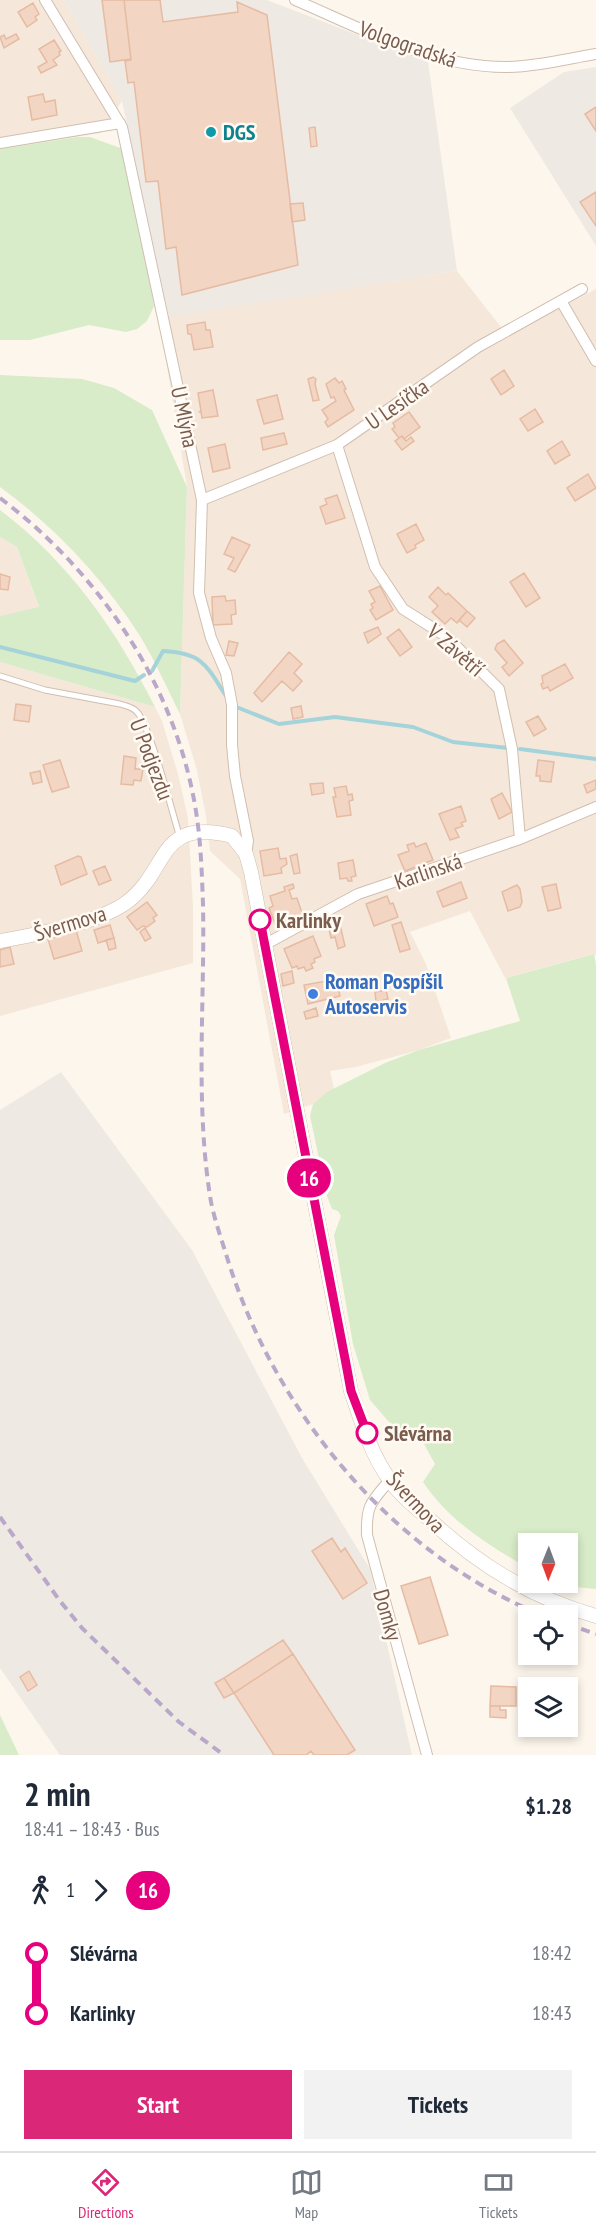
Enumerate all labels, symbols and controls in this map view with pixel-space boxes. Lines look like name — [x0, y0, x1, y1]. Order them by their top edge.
street label: Volgogradská — [355, 14, 460, 74]
place label: DGS — [223, 118, 256, 146]
marker: DGS — [204, 125, 218, 139]
street label: U Lesíčka — [360, 372, 434, 436]
street label: U Mlýna — [165, 384, 205, 450]
street label: V Závětří — [421, 617, 491, 683]
street label: U Podjezdu — [124, 714, 180, 804]
street label: Karlinská — [391, 846, 465, 896]
street label: Švermova — [31, 899, 109, 947]
place label: Karlinky — [276, 906, 342, 934]
marker: Karlinky — [249, 909, 271, 931]
place label: Roman Pospíšil Autoservis — [324, 967, 444, 1020]
marker: Roman Pospíšil Autoservis — [306, 987, 320, 1001]
line badge: 16 — [282, 1158, 336, 1198]
text: 16 — [299, 1165, 319, 1192]
place label: Slévárna — [384, 1419, 451, 1447]
marker: Slévárna — [356, 1422, 378, 1444]
street label: Švermova — [381, 1465, 451, 1539]
north arrow — [518, 1533, 578, 1593]
map controls — [518, 1533, 578, 1737]
street label: Domky — [367, 1586, 409, 1645]
button: locate — [518, 1605, 578, 1665]
button: layers — [518, 1677, 578, 1737]
text: 2 min — [24, 1772, 91, 1815]
text: $1.28 — [525, 1792, 572, 1820]
text: 18:41 – 18:43 · Bus — [24, 1816, 159, 1842]
icon: walk — [24, 1874, 57, 1907]
icon: forward — [84, 1874, 117, 1907]
text: 1 — [66, 1877, 75, 1903]
text: 16 — [138, 1877, 158, 1904]
text: Slévárna — [70, 1939, 137, 1967]
text: 18:42 — [532, 1940, 572, 1966]
text: Karlinky — [70, 1999, 135, 2027]
text: 18:43 — [532, 2000, 572, 2026]
button: Start — [24, 2070, 292, 2139]
button: Tickets — [304, 2070, 572, 2139]
tab: Directions — [78, 2166, 134, 2222]
tab: Map — [290, 2166, 323, 2222]
tab: Tickets — [479, 2166, 518, 2222]

